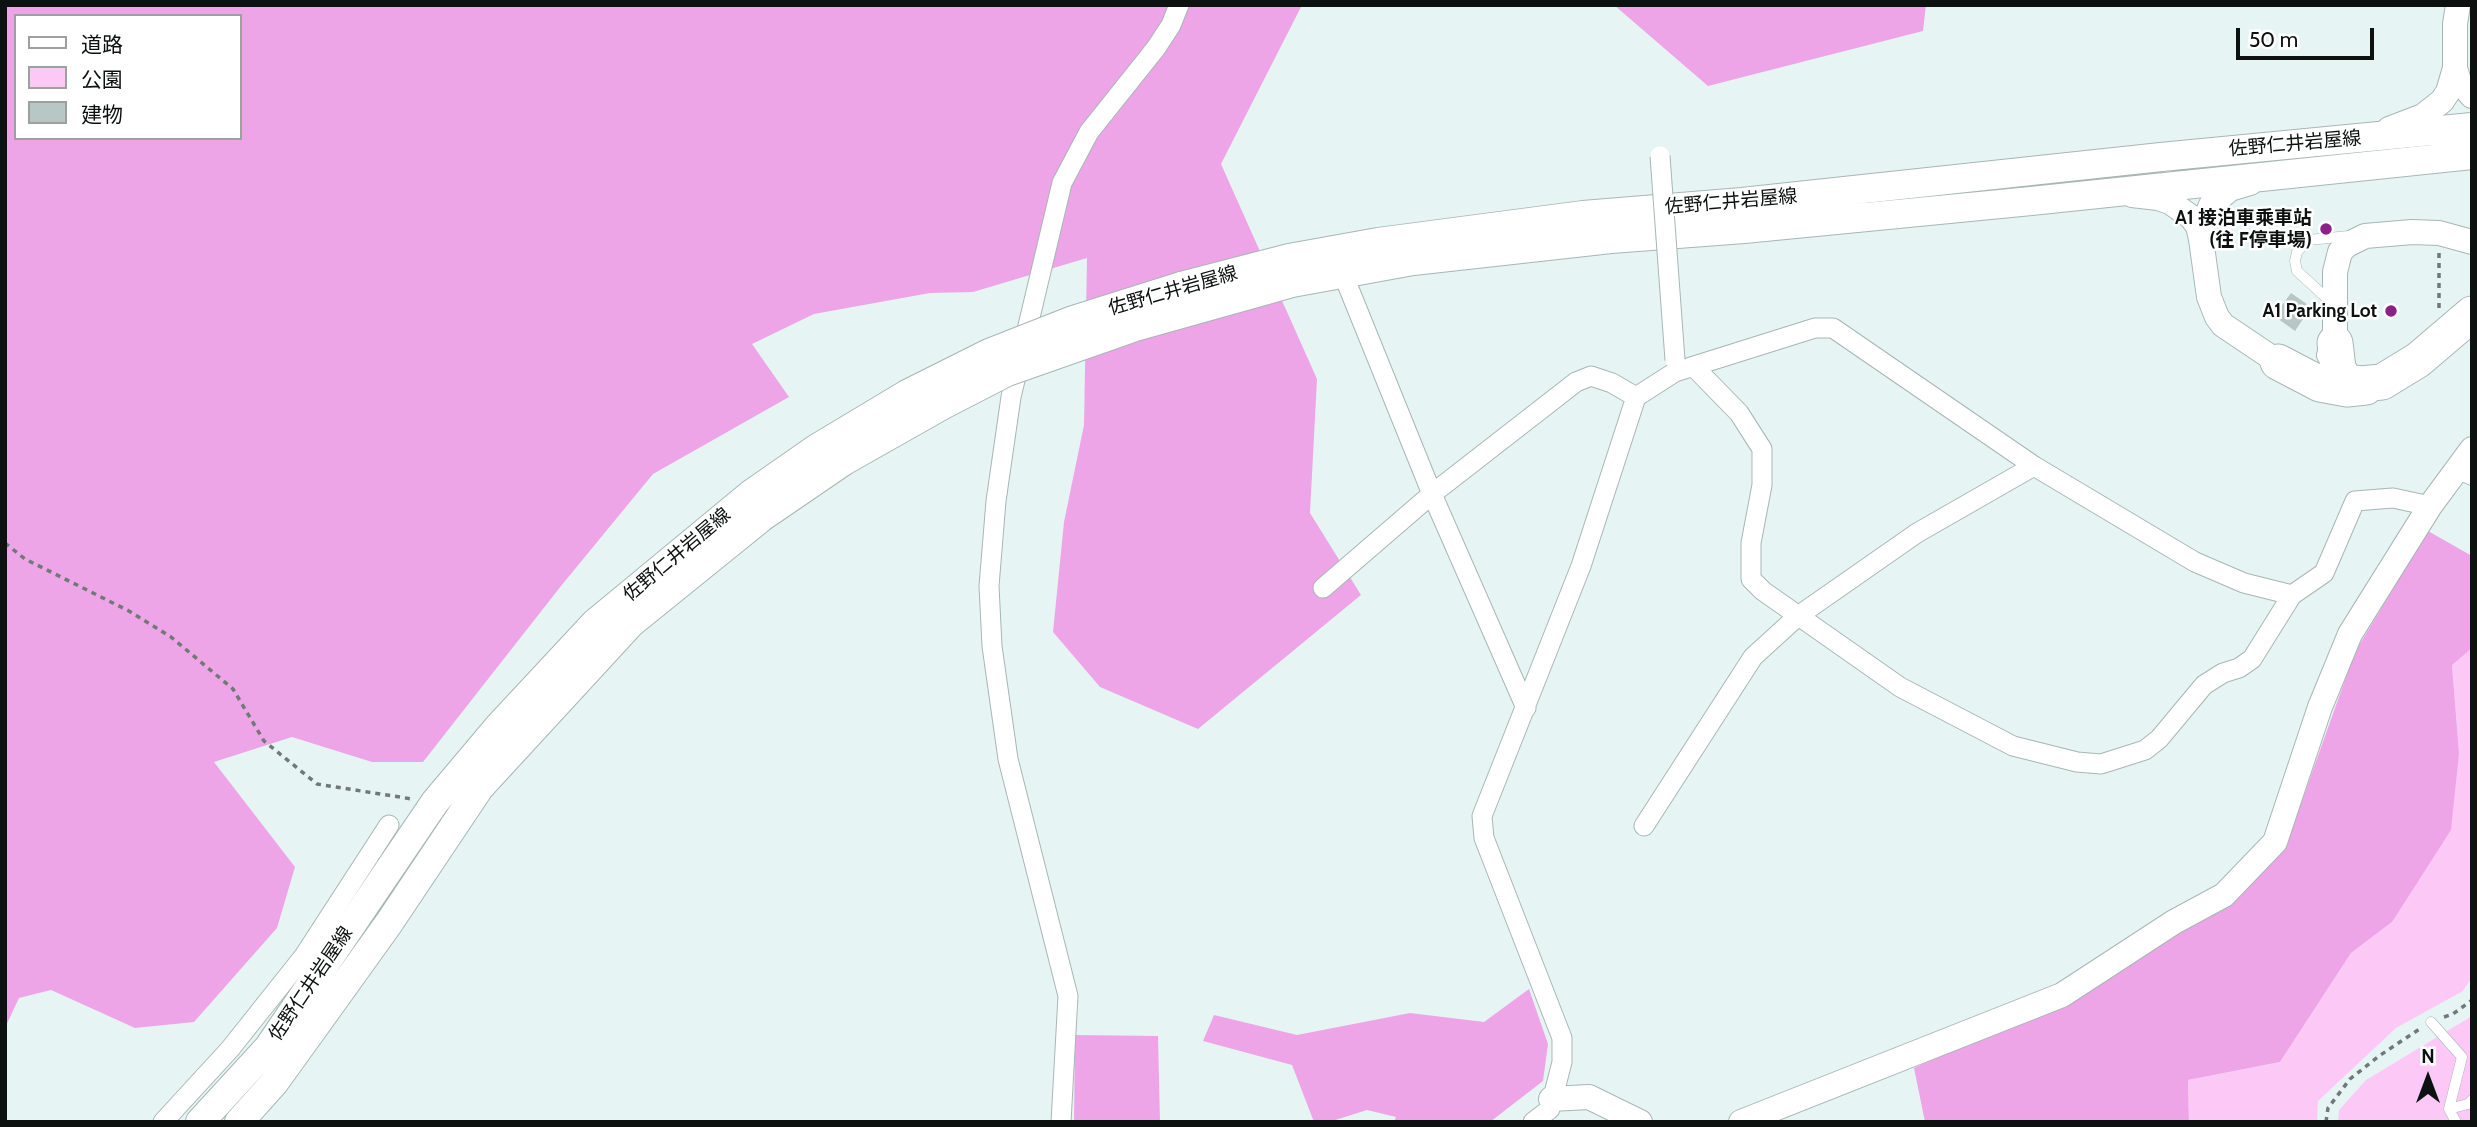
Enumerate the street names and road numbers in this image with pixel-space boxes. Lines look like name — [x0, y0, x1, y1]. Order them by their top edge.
street label: 佐野仁井岩屋線 — [2228, 127, 2362, 161]
street label: 佐野仁井岩屋線 — [1664, 185, 1798, 219]
street label: 佐野仁井岩屋線 — [1106, 262, 1240, 320]
street label: 佐野仁井岩屋線 — [619, 504, 735, 606]
street label: 佐野仁井岩屋線 — [264, 922, 358, 1046]

